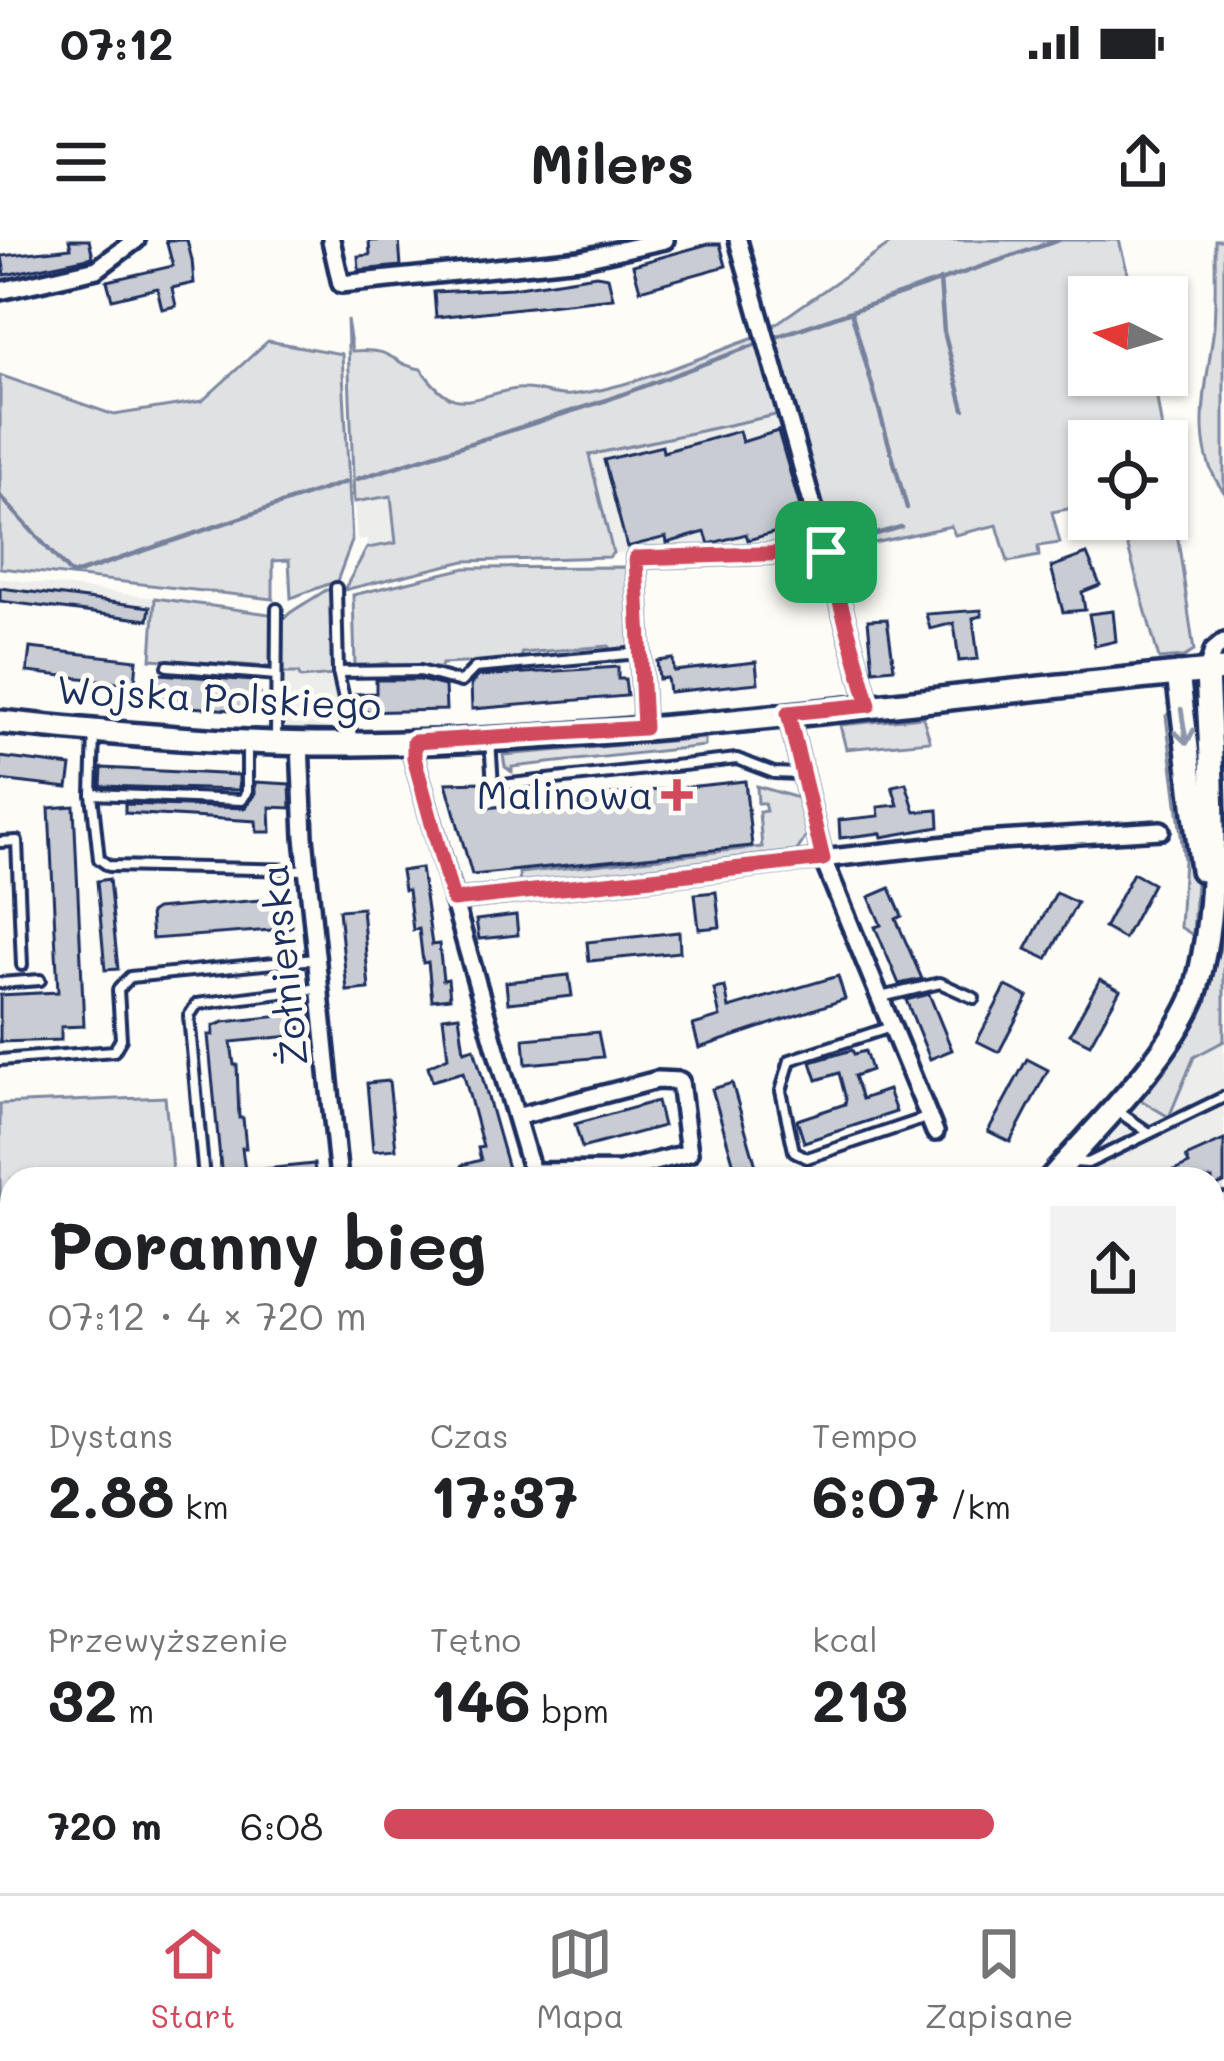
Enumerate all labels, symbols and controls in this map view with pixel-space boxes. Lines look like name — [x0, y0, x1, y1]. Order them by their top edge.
text: 07:12 — [60, 13, 173, 71]
text: Milers — [530, 127, 694, 198]
icon: menu — [48, 129, 114, 195]
icon: share — [1110, 129, 1176, 195]
north arrow — [1068, 276, 1188, 396]
map controls — [1068, 276, 1188, 540]
button: locate — [1068, 420, 1188, 540]
pin — [775, 501, 877, 603]
icon: arrive — [793, 519, 859, 585]
street label: Wojska Polskiego — [55, 663, 383, 731]
one-way arrow — [1173, 707, 1196, 746]
place label: Malinowa — [477, 768, 653, 819]
marker: Malinowa — [664, 782, 690, 808]
street label: Żołnierska — [247, 862, 318, 1069]
text: Poranny bieg — [48, 1201, 486, 1287]
button: share — [1050, 1206, 1176, 1332]
text: 07:12 · 4 × 720 m — [48, 1289, 367, 1340]
text: Dystans — [48, 1413, 173, 1456]
text: Czas — [430, 1413, 509, 1456]
text: Tempo — [812, 1413, 917, 1456]
text: 2.88 — [48, 1456, 174, 1534]
text: 17:37 — [430, 1456, 578, 1534]
text: 6:07 — [812, 1456, 939, 1534]
text: km — [174, 1484, 229, 1527]
text: /km — [939, 1484, 1011, 1527]
text: Przewyższenie — [48, 1617, 288, 1660]
text: Tętno — [430, 1617, 521, 1660]
text: kcal — [812, 1617, 878, 1660]
text: 32 — [48, 1660, 118, 1738]
text: 146 — [430, 1660, 531, 1738]
text: 213 — [812, 1660, 908, 1738]
text: m — [118, 1688, 154, 1731]
text: bpm — [531, 1688, 609, 1731]
text: 720 m — [48, 1799, 162, 1850]
text: 6:08 — [240, 1799, 323, 1850]
tab: Start — [150, 1921, 235, 2036]
tab: Mapa — [536, 1921, 624, 2036]
tab: Zapisane — [925, 1921, 1074, 2036]

